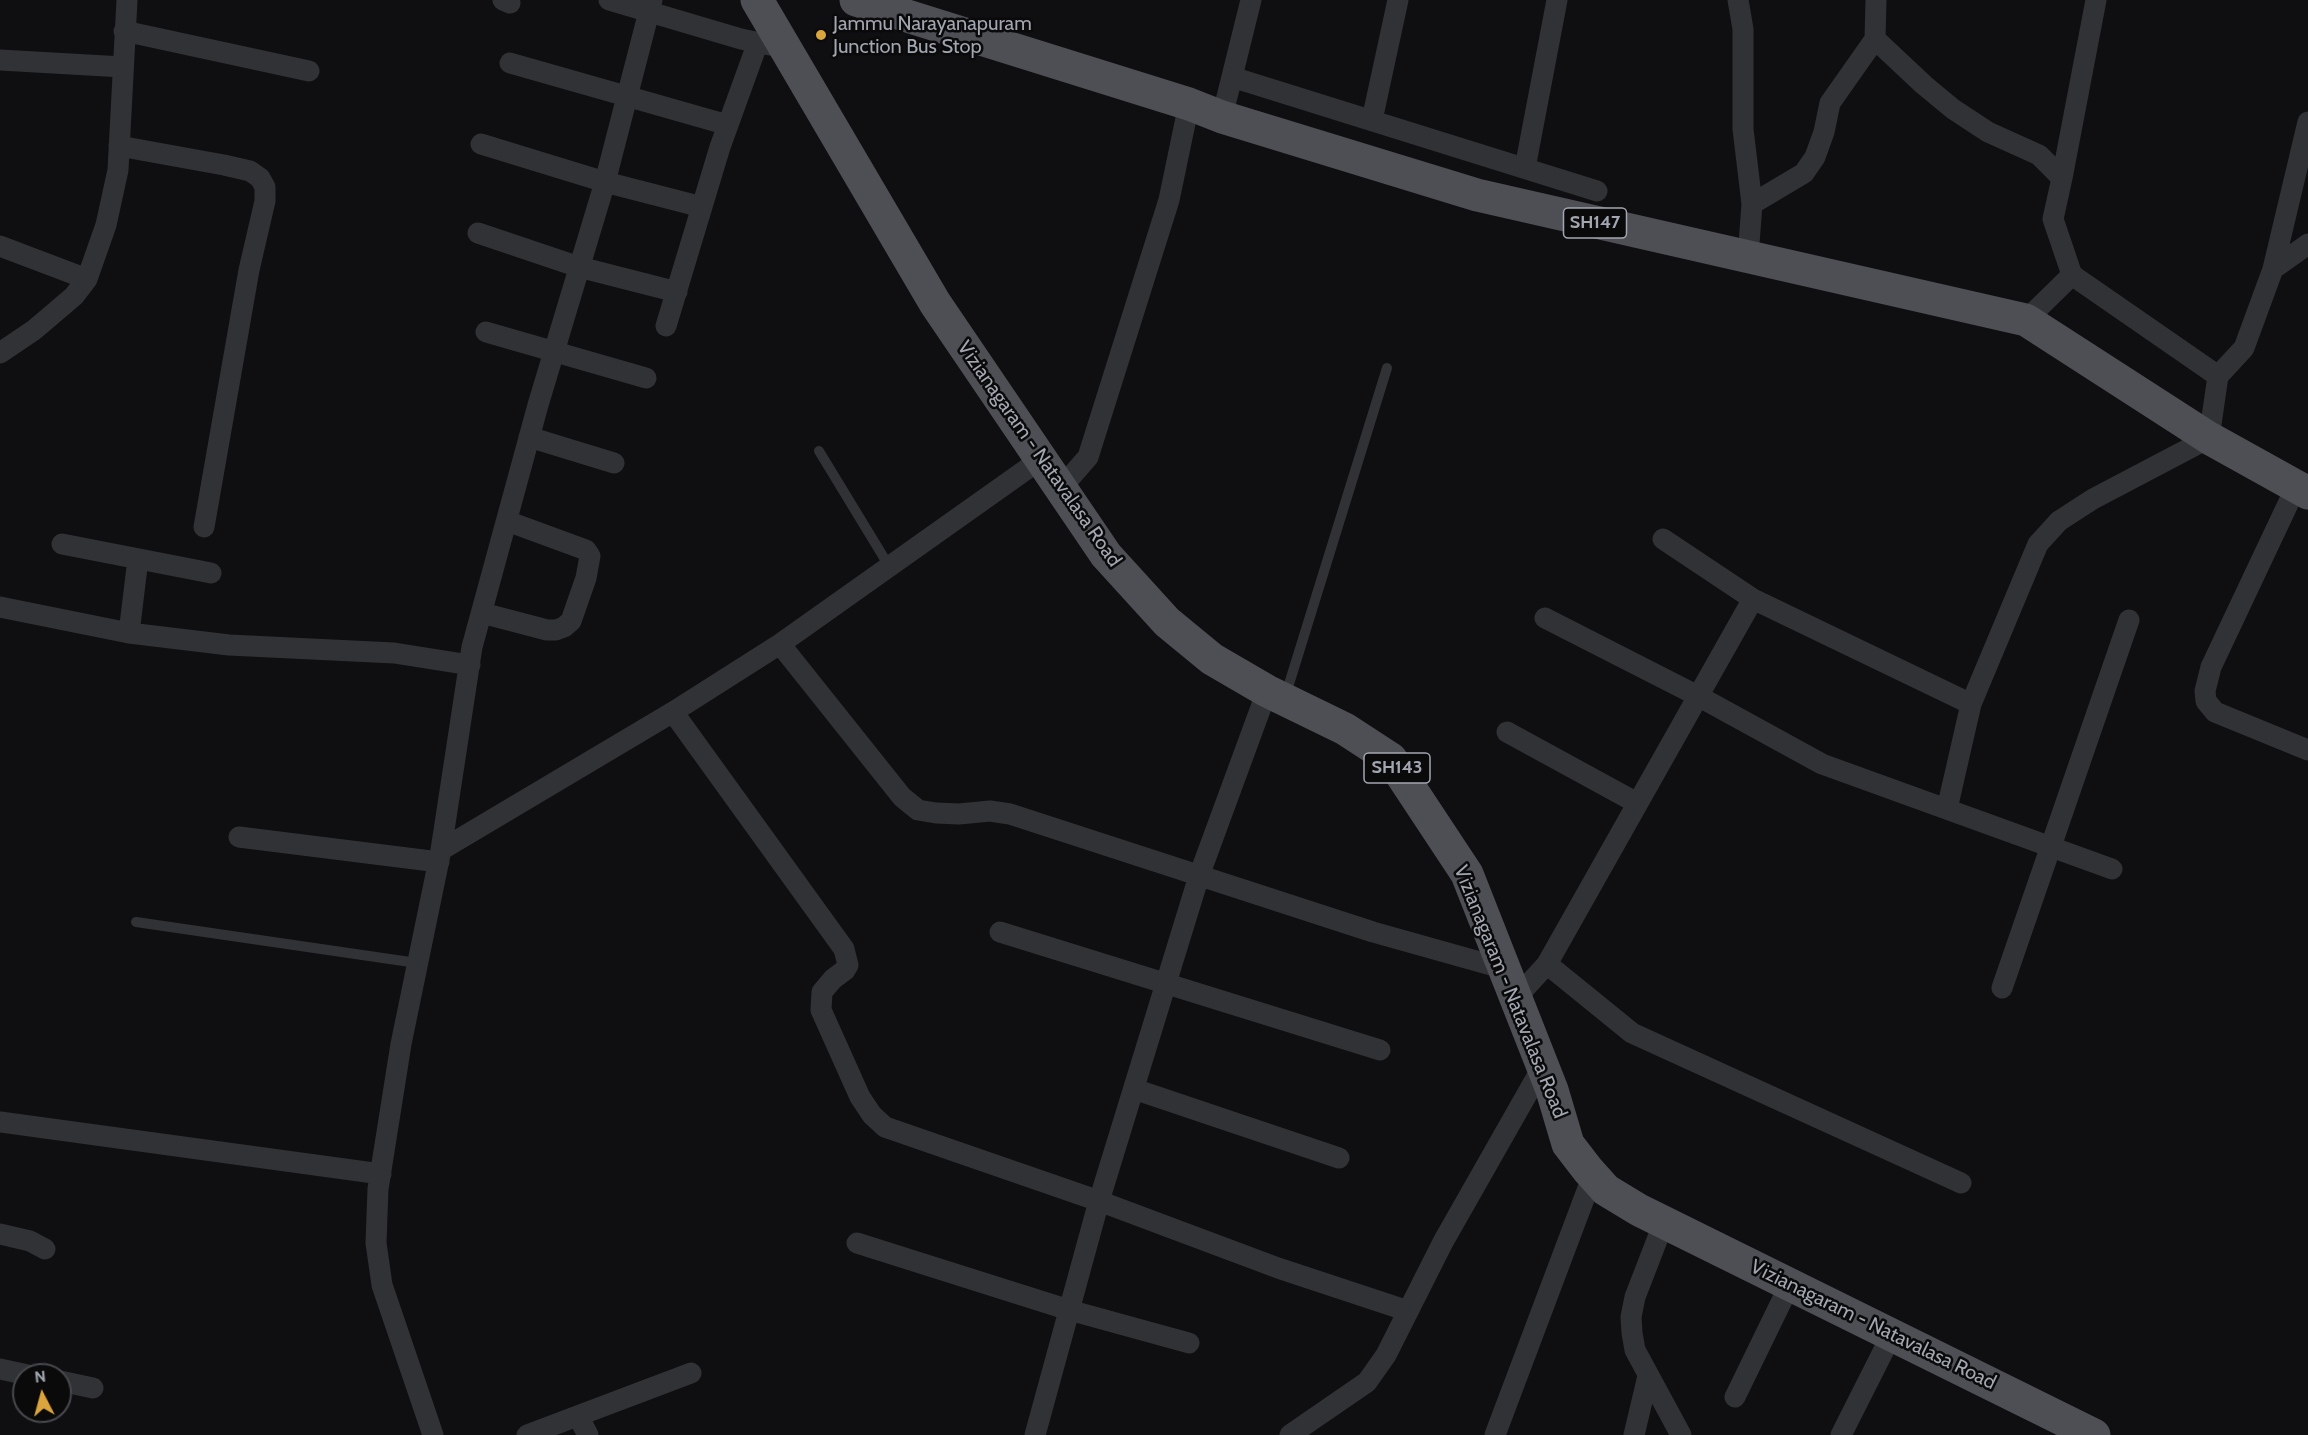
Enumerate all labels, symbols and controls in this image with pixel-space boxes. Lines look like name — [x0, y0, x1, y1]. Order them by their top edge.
place label: Jammu Narayanapuram Junction Bus Stop — [833, 12, 1032, 59]
marker: Jammu Narayanapuram Junction Bus Stop — [814, 28, 828, 42]
road number: SH147 — [1564, 208, 1626, 238]
street label: Vizianagaram - Natavalasa Road — [952, 336, 1126, 572]
road number: SH143 — [1364, 753, 1430, 783]
street label: Vizianagaram - Natavalasa Road — [1448, 862, 1572, 1122]
street label: Vizianagaram - Natavalasa Road — [1746, 1255, 2000, 1395]
north arrow — [12, 1363, 72, 1423]
text: N — [34, 1367, 47, 1387]

